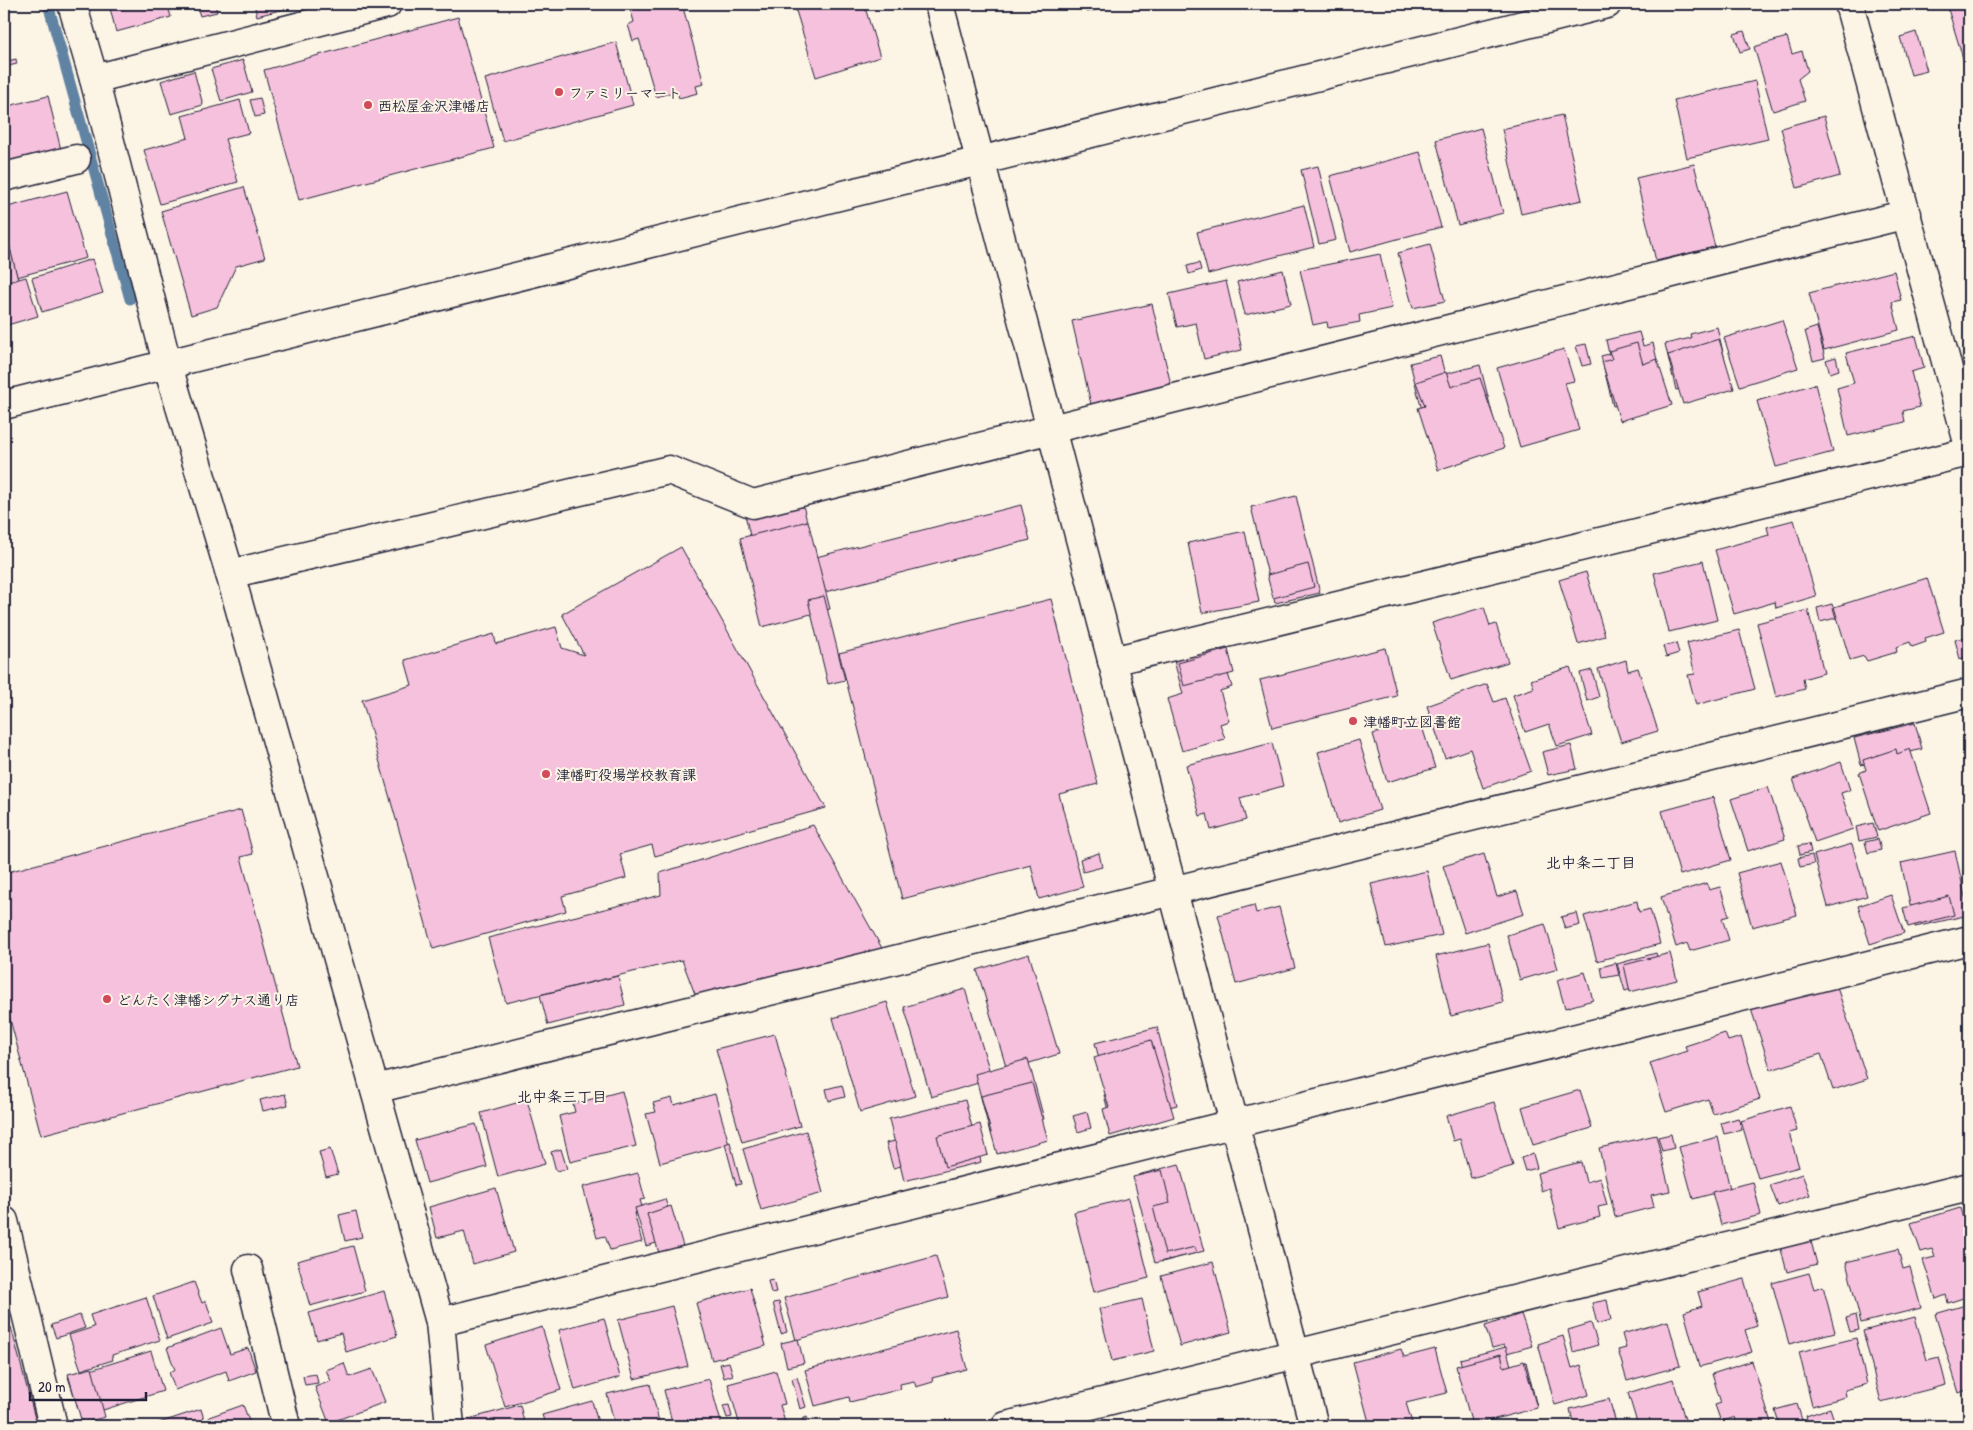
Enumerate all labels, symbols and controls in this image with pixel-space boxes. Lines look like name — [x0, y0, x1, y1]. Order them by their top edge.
place label: ファミリーマート — [569, 83, 682, 102]
marker: ファミリーマート — [553, 86, 565, 98]
place label: 西松屋金沢津幡店 — [378, 96, 490, 115]
marker: 西松屋金沢津幡店 — [362, 99, 374, 111]
place label: 津幡町立図書館 — [1363, 712, 1461, 731]
marker: 津幡町立図書館 — [1347, 715, 1359, 727]
place label: 津幡町役場学校教育課 — [556, 765, 696, 784]
marker: 津幡町役場学校教育課 — [540, 768, 552, 780]
district label: 北中条二丁目 — [1546, 852, 1636, 873]
place label: どんたく津幡シグナス通り店 — [117, 990, 299, 1009]
marker: どんたく津幡シグナス通り店 — [101, 993, 113, 1005]
district label: 北中条三丁目 — [517, 1086, 607, 1107]
scale bar — [30, 1370, 146, 1402]
text: 20 m — [38, 1376, 65, 1397]

